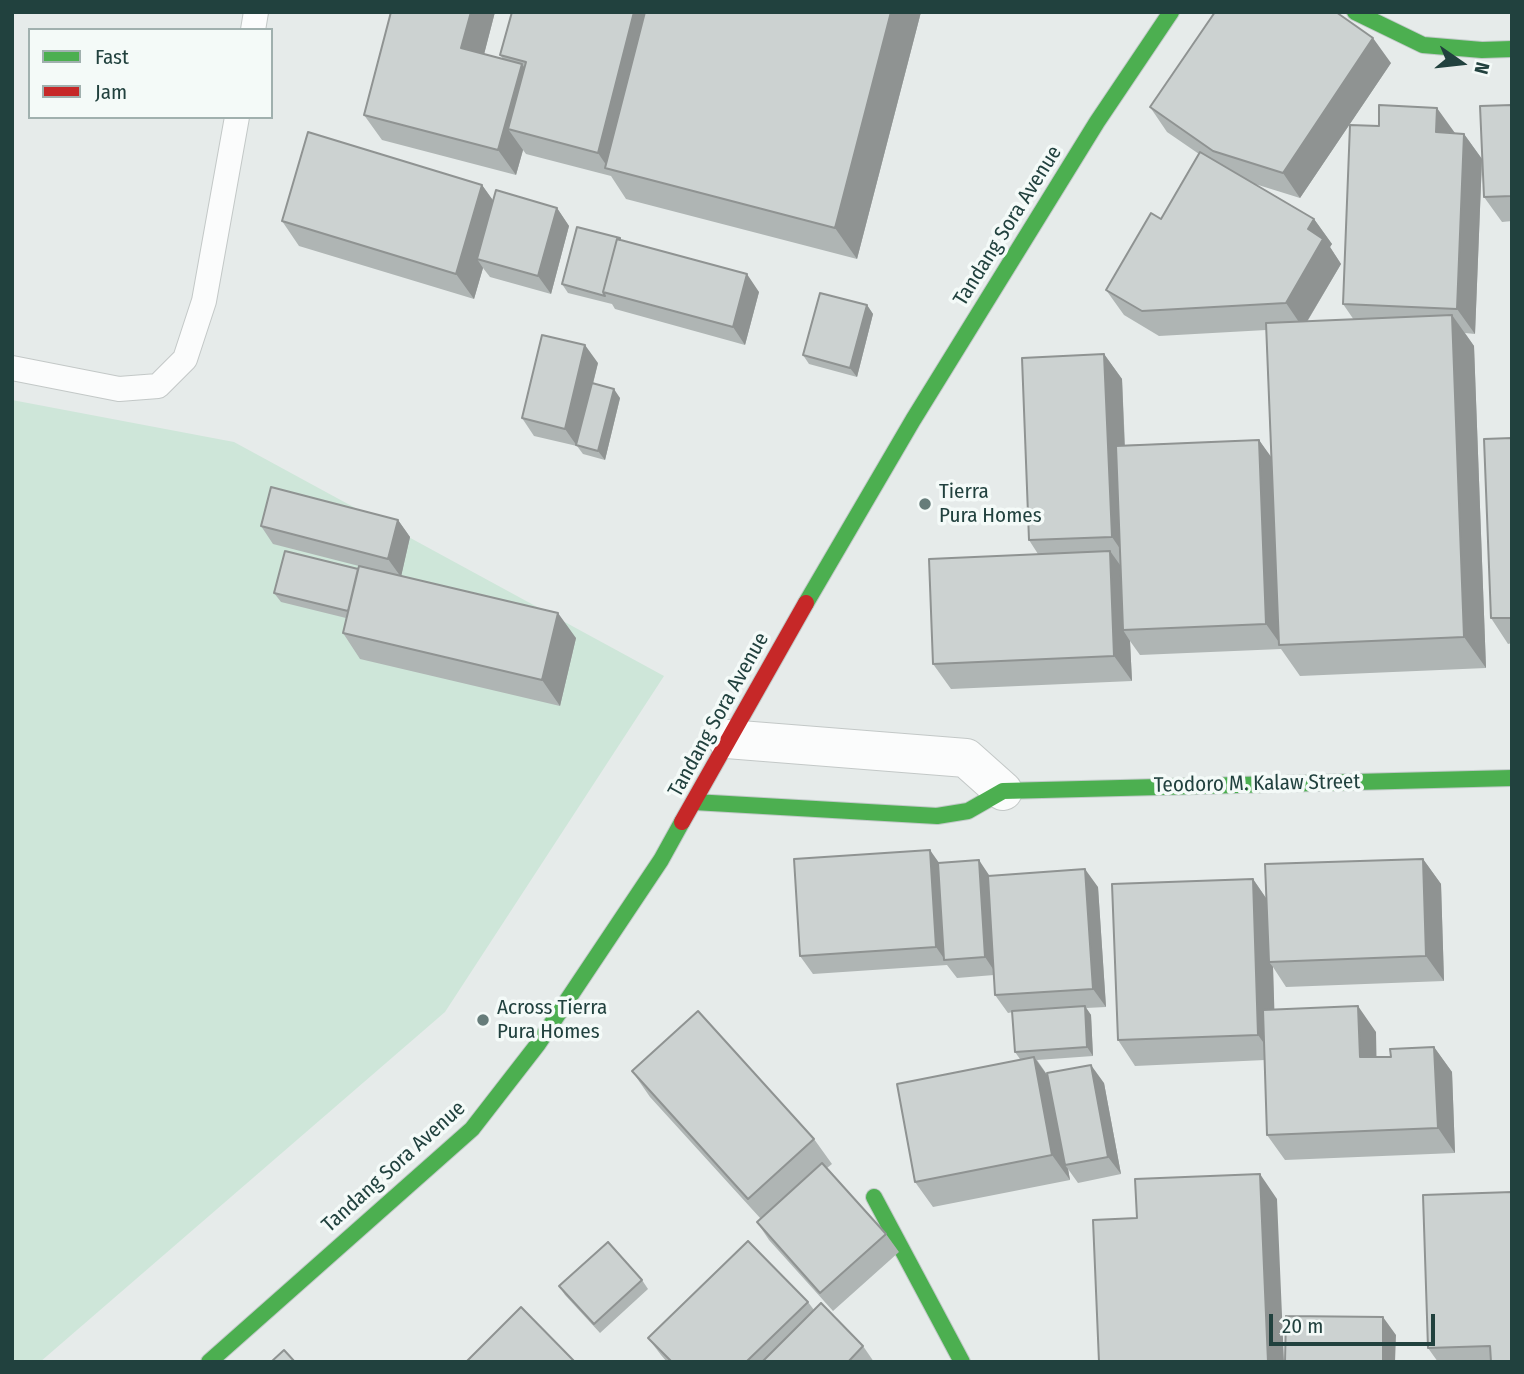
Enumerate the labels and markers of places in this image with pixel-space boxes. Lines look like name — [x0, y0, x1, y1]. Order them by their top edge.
place label: Tierra Pura Homes — [939, 479, 1042, 529]
marker: Tierra Pura Homes — [917, 496, 933, 512]
place label: Across Tierra Pura Homes — [497, 995, 607, 1045]
marker: Across Tierra Pura Homes — [475, 1012, 491, 1028]

